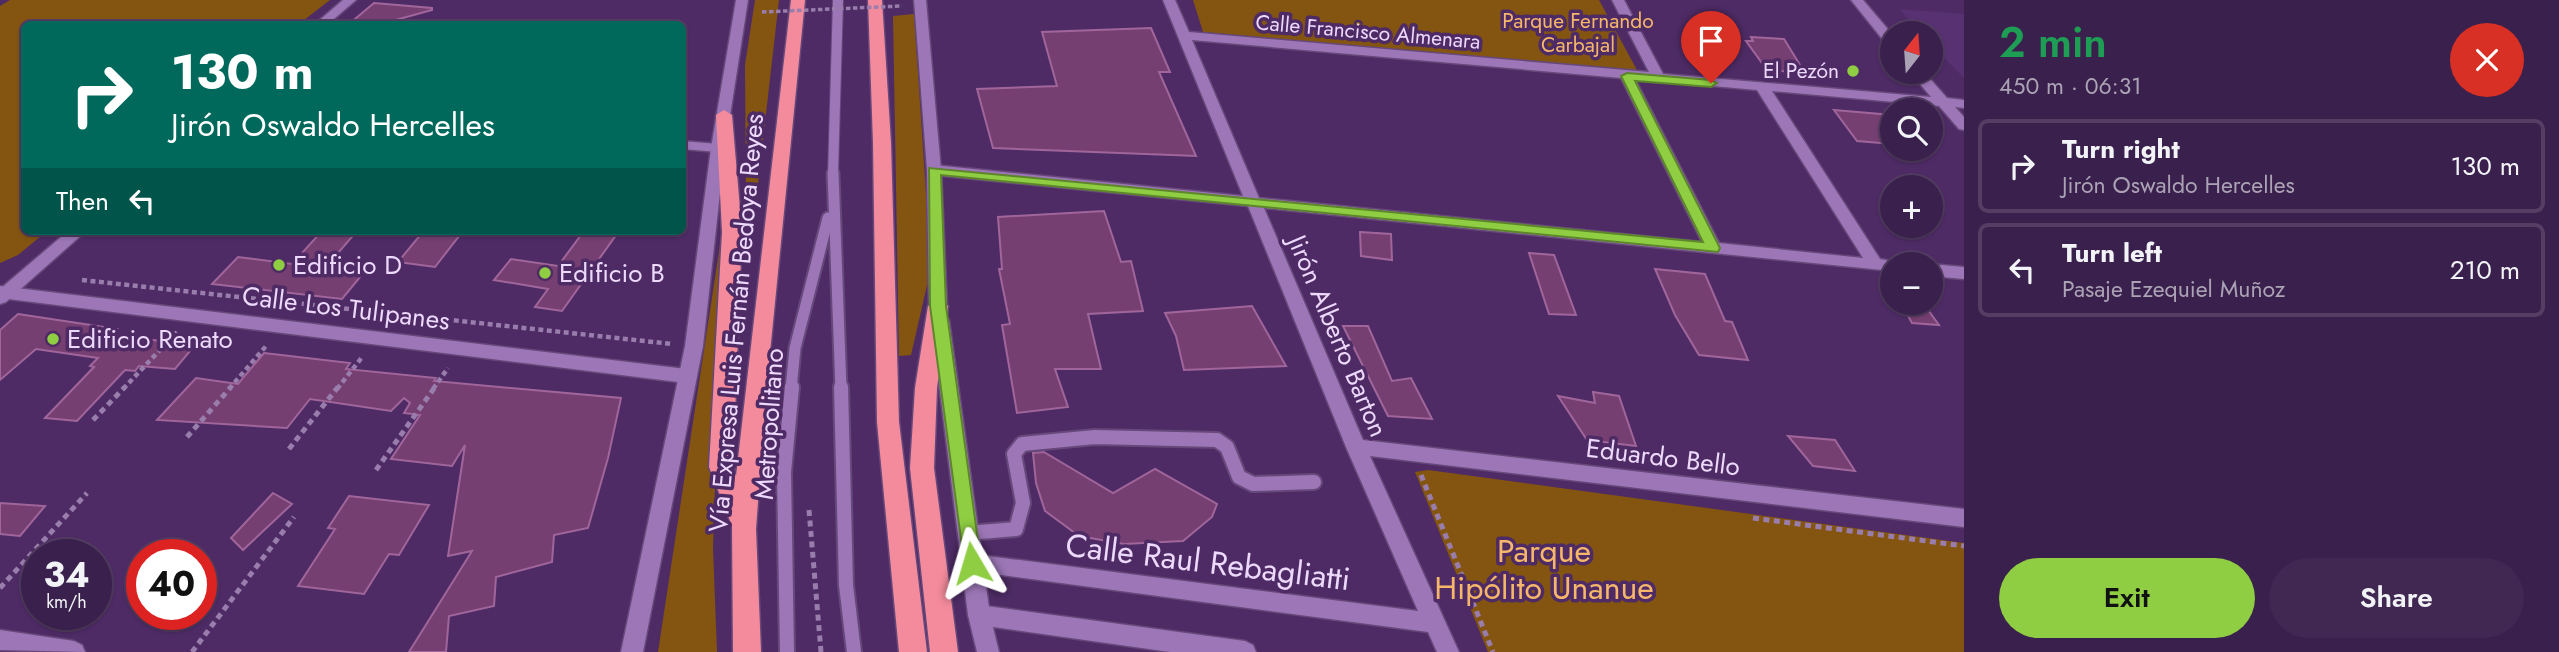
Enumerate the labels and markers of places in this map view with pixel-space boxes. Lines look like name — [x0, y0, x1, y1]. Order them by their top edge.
pin — [1681, 11, 1741, 83]
place label: El Pezón — [1763, 56, 1839, 86]
marker: El Pezón — [1845, 63, 1861, 79]
place label: Edificio D — [293, 246, 402, 284]
place label: Edificio B — [559, 254, 665, 292]
marker: Edificio D — [271, 257, 287, 273]
marker: Edificio B — [537, 265, 553, 281]
place label: Edificio Renato — [67, 320, 233, 358]
marker: Edificio Renato — [45, 331, 61, 347]

